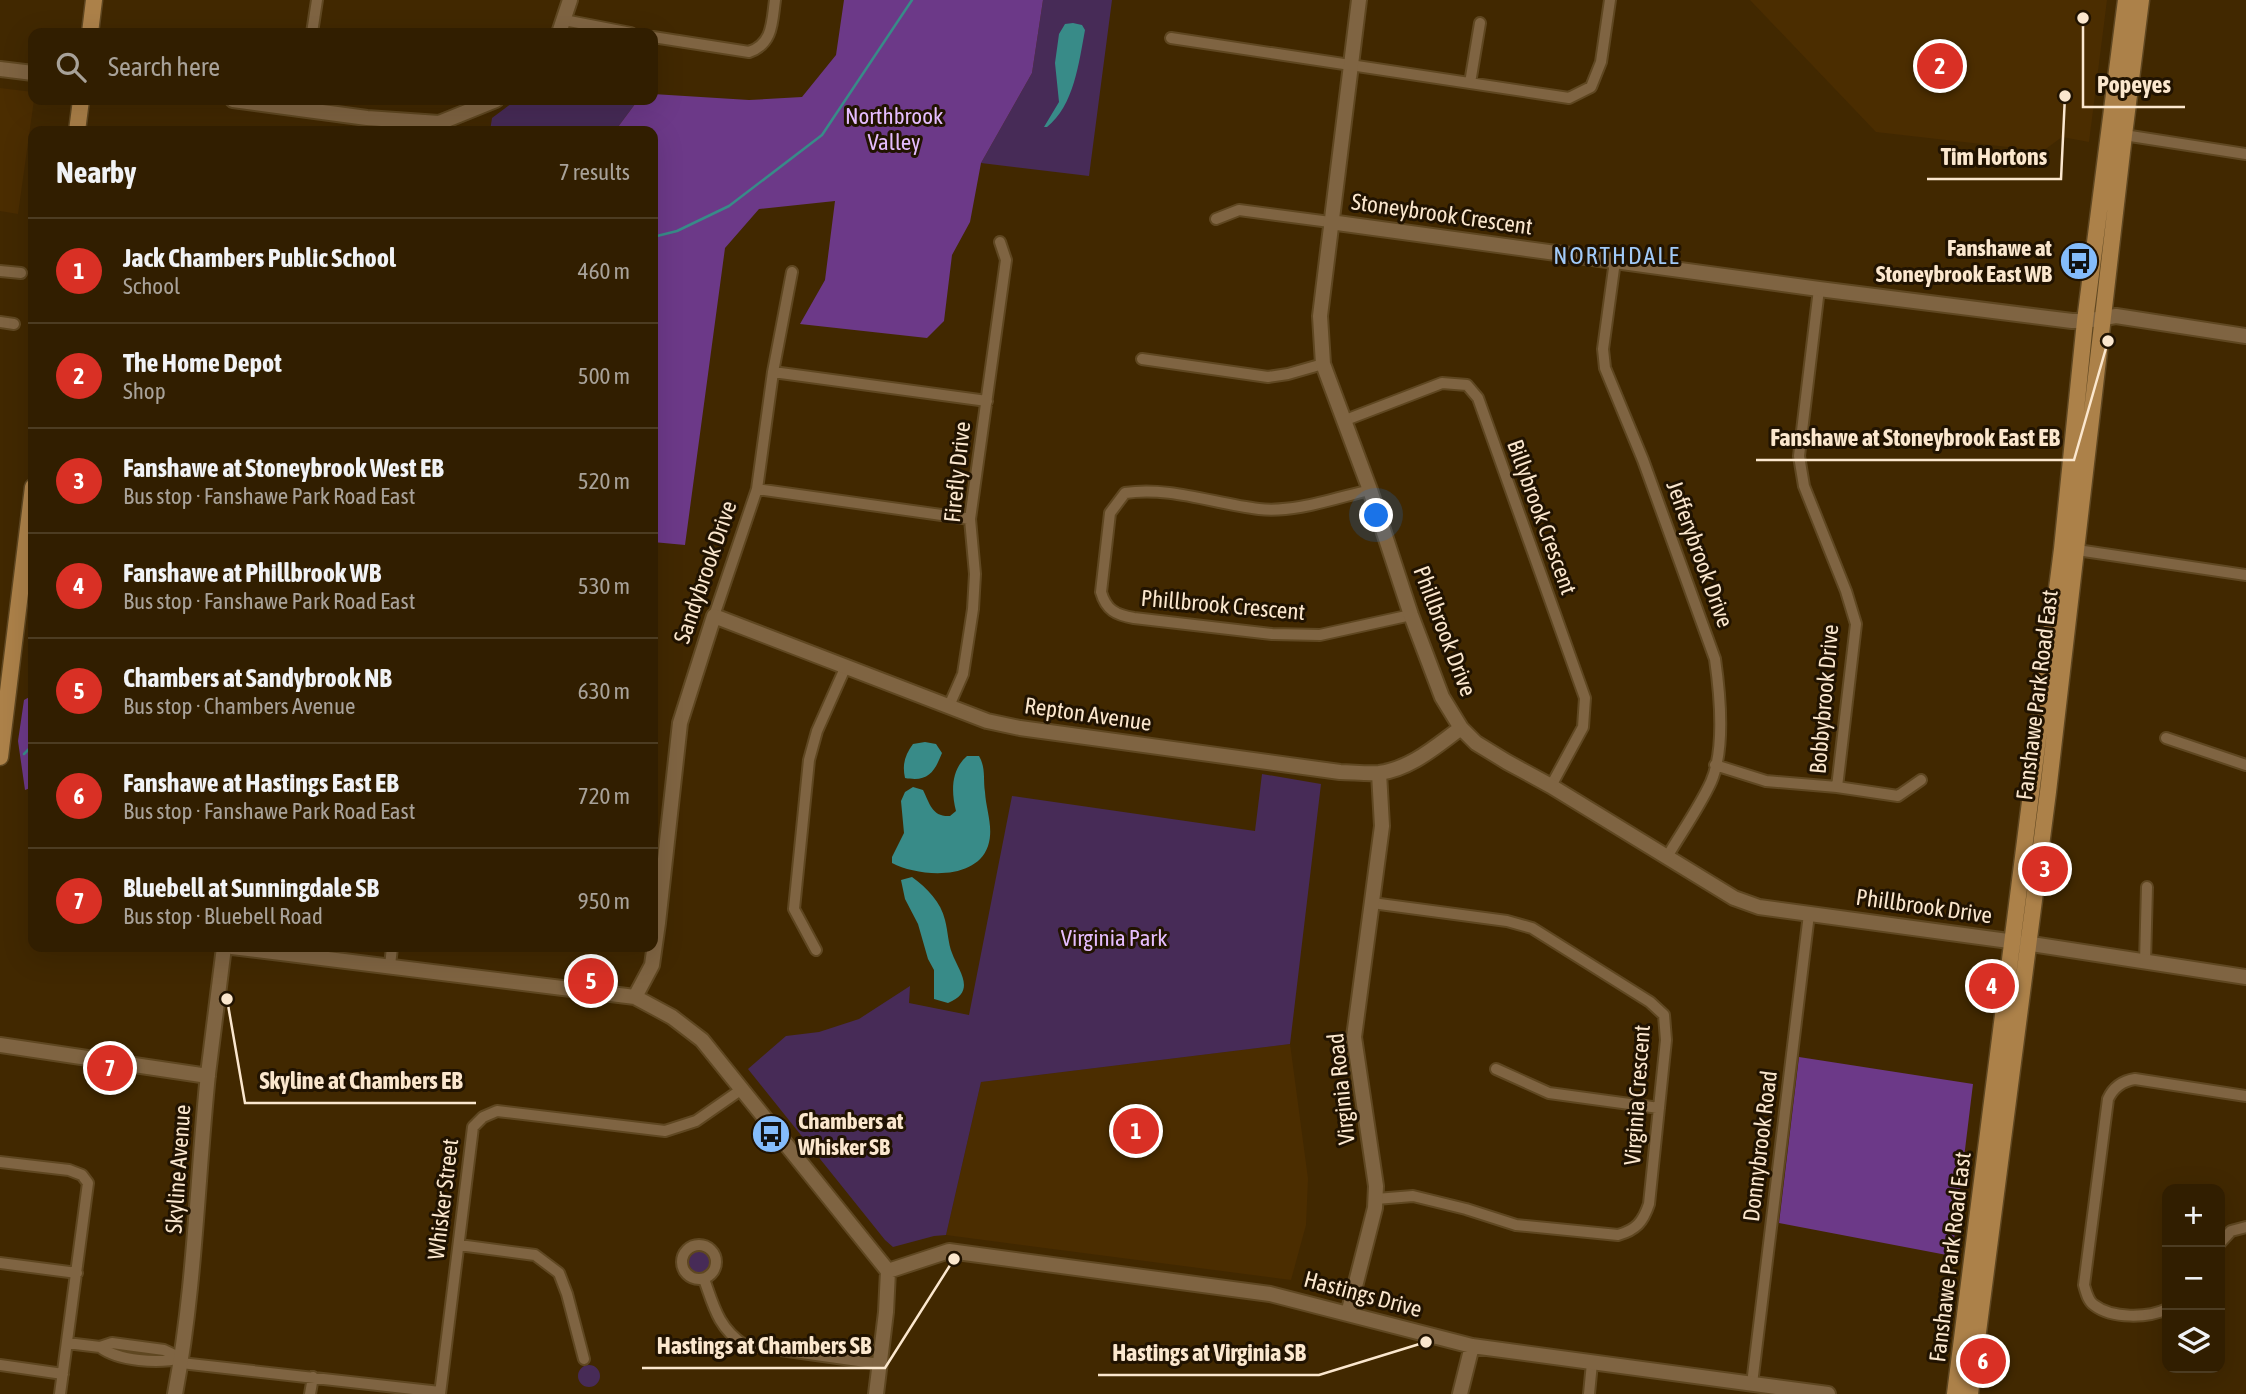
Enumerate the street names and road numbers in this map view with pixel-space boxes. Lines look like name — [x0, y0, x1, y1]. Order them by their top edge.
street label: Stoneybrook Crescent — [1350, 188, 1534, 240]
street label: Firefly Drive — [939, 420, 975, 524]
street label: Billybrook Crescent — [1502, 436, 1582, 598]
street label: Jefferybrook Drive — [1661, 477, 1739, 631]
street label: Sandybrook Drive — [668, 497, 742, 647]
street label: Phillbrook Drive — [1408, 562, 1482, 700]
street label: Phillbrook Crescent — [1140, 585, 1306, 625]
street label: Fanshawe Park Road East — [2011, 588, 2063, 802]
street label: Bobbybrook Drive — [1805, 623, 1843, 775]
street label: Repton Avenue — [1023, 692, 1153, 736]
street label: Phillbrook Drive — [1854, 884, 1994, 928]
street label: Virginia Crescent — [1619, 1024, 1655, 1166]
street label: Virginia Road — [1322, 1032, 1360, 1146]
street label: Donnybrook Road — [1738, 1069, 1782, 1223]
street label: Skyline Avenue — [161, 1104, 195, 1234]
street label: Whisker Street — [423, 1137, 463, 1261]
street label: Fanshawe Park Road East — [1924, 1150, 1976, 1364]
street label: Hastings Drive — [1301, 1266, 1425, 1322]

